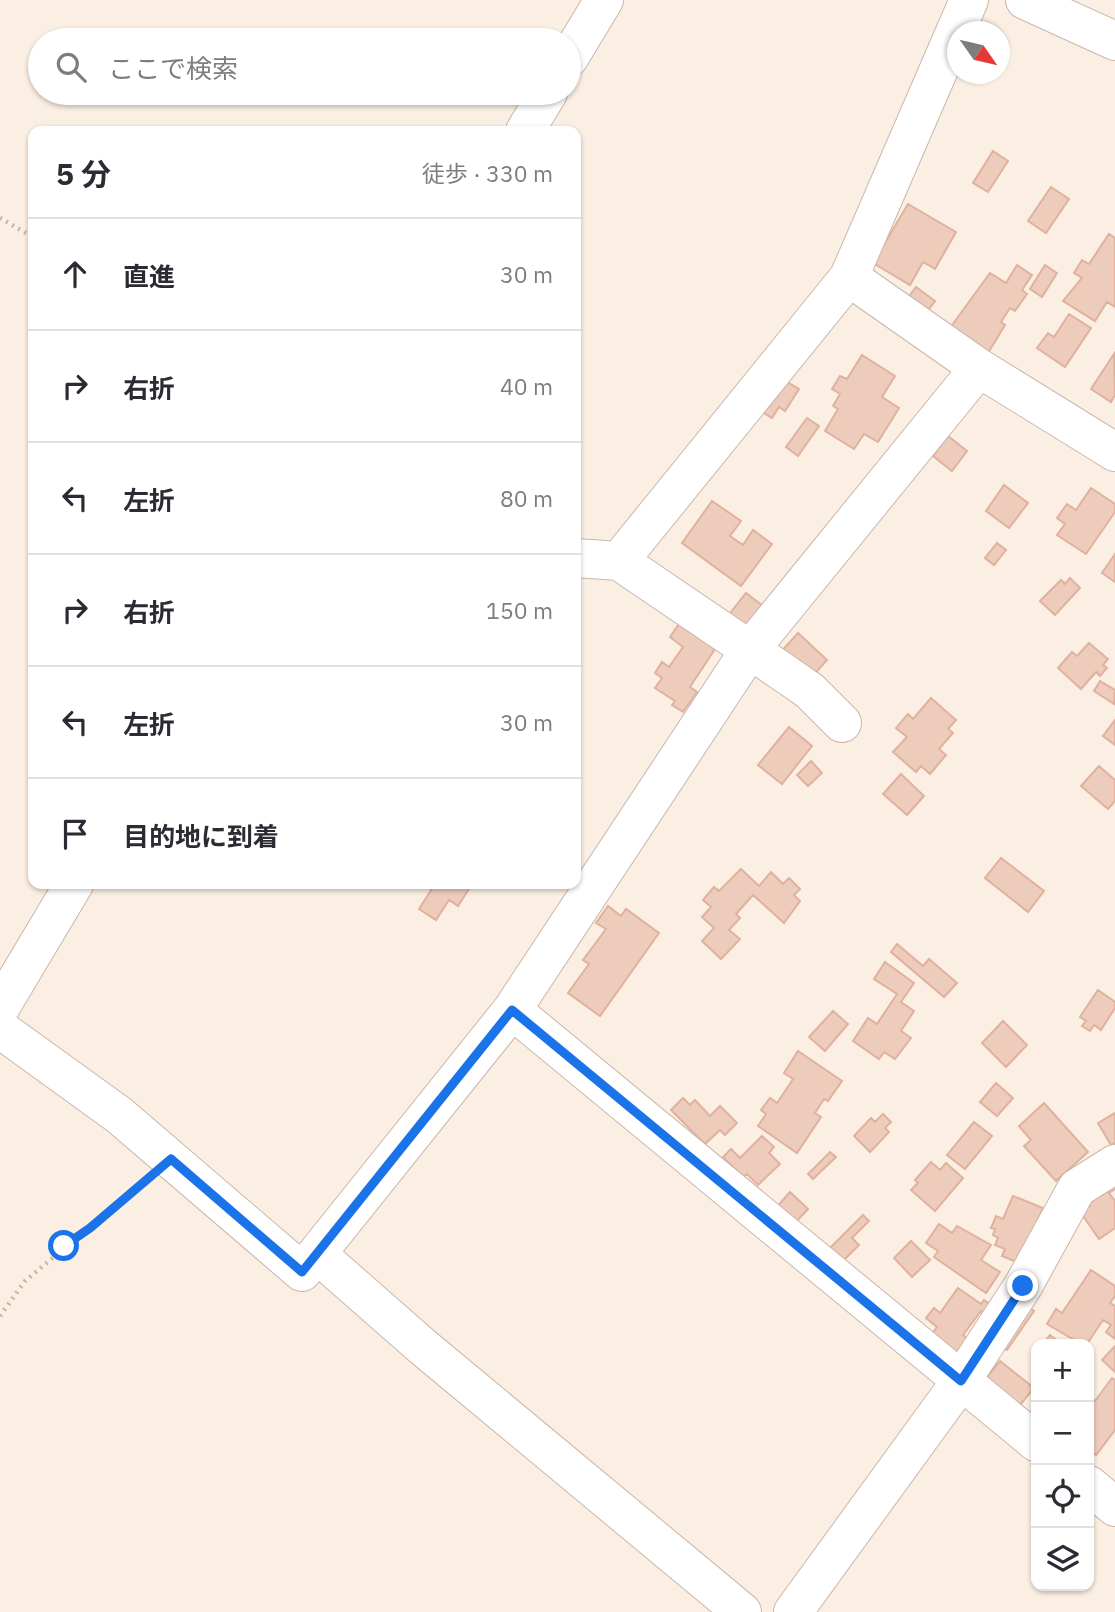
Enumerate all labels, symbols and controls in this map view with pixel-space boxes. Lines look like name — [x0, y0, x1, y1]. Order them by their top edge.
north arrow — [947, 21, 1010, 84]
search box — [28, 28, 581, 105]
icon: search — [52, 48, 90, 86]
text: ここで検索 — [108, 51, 238, 85]
text: 5 分 — [56, 154, 111, 193]
text: 徒歩 · 330 m — [422, 158, 553, 188]
icon: ahead — [56, 255, 94, 293]
text: 直進 — [123, 259, 175, 293]
text: 30 m — [500, 259, 553, 289]
icon: right — [56, 367, 94, 405]
text: 右折 — [123, 371, 175, 405]
text: 40 m — [500, 371, 553, 401]
icon: left — [56, 479, 94, 517]
text: 左折 — [123, 483, 175, 517]
text: 80 m — [500, 483, 553, 513]
icon: right — [56, 591, 94, 629]
text: 右折 — [123, 595, 175, 629]
text: 150 m — [486, 595, 553, 625]
icon: left — [56, 703, 94, 741]
text: 左折 — [123, 707, 175, 741]
text: 30 m — [500, 707, 553, 737]
icon: arrive — [56, 815, 94, 853]
text: 目的地に到着 — [123, 819, 279, 853]
route start — [48, 1230, 79, 1261]
route end — [1007, 1270, 1038, 1301]
map controls — [1031, 1339, 1094, 1591]
button: + — [1031, 1339, 1094, 1402]
button: − — [1031, 1402, 1094, 1465]
button: locate — [1031, 1465, 1094, 1528]
button: layers — [1031, 1528, 1094, 1591]

